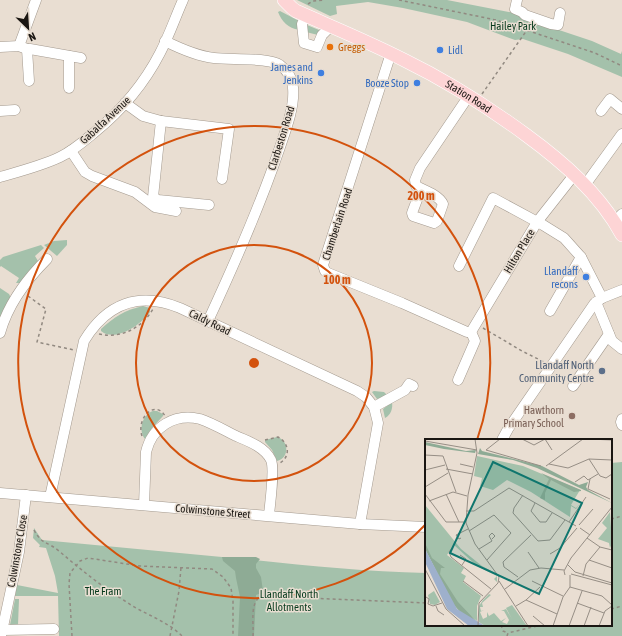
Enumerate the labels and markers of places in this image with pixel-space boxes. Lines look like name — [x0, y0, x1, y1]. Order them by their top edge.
place label: Greggs — [338, 41, 365, 53]
marker: Greggs — [325, 42, 335, 52]
place label: Lidl — [448, 44, 463, 56]
marker: Lidl — [435, 45, 445, 55]
place label: James and Jenkins — [270, 61, 313, 86]
marker: James and Jenkins — [316, 68, 326, 78]
place label: Booze Stop — [365, 77, 409, 89]
marker: Booze Stop — [412, 78, 422, 88]
place label: Llandaff recons — [544, 265, 578, 290]
marker: Llandaff recons — [581, 272, 591, 282]
centre of rings — [247, 356, 261, 370]
place label: Llandaff North Community Centre — [519, 359, 594, 384]
marker: Llandaff North Community Centre — [597, 366, 607, 376]
place label: Hawthorn Primary School — [503, 404, 564, 429]
marker: Hawthorn Primary School — [567, 411, 577, 421]

